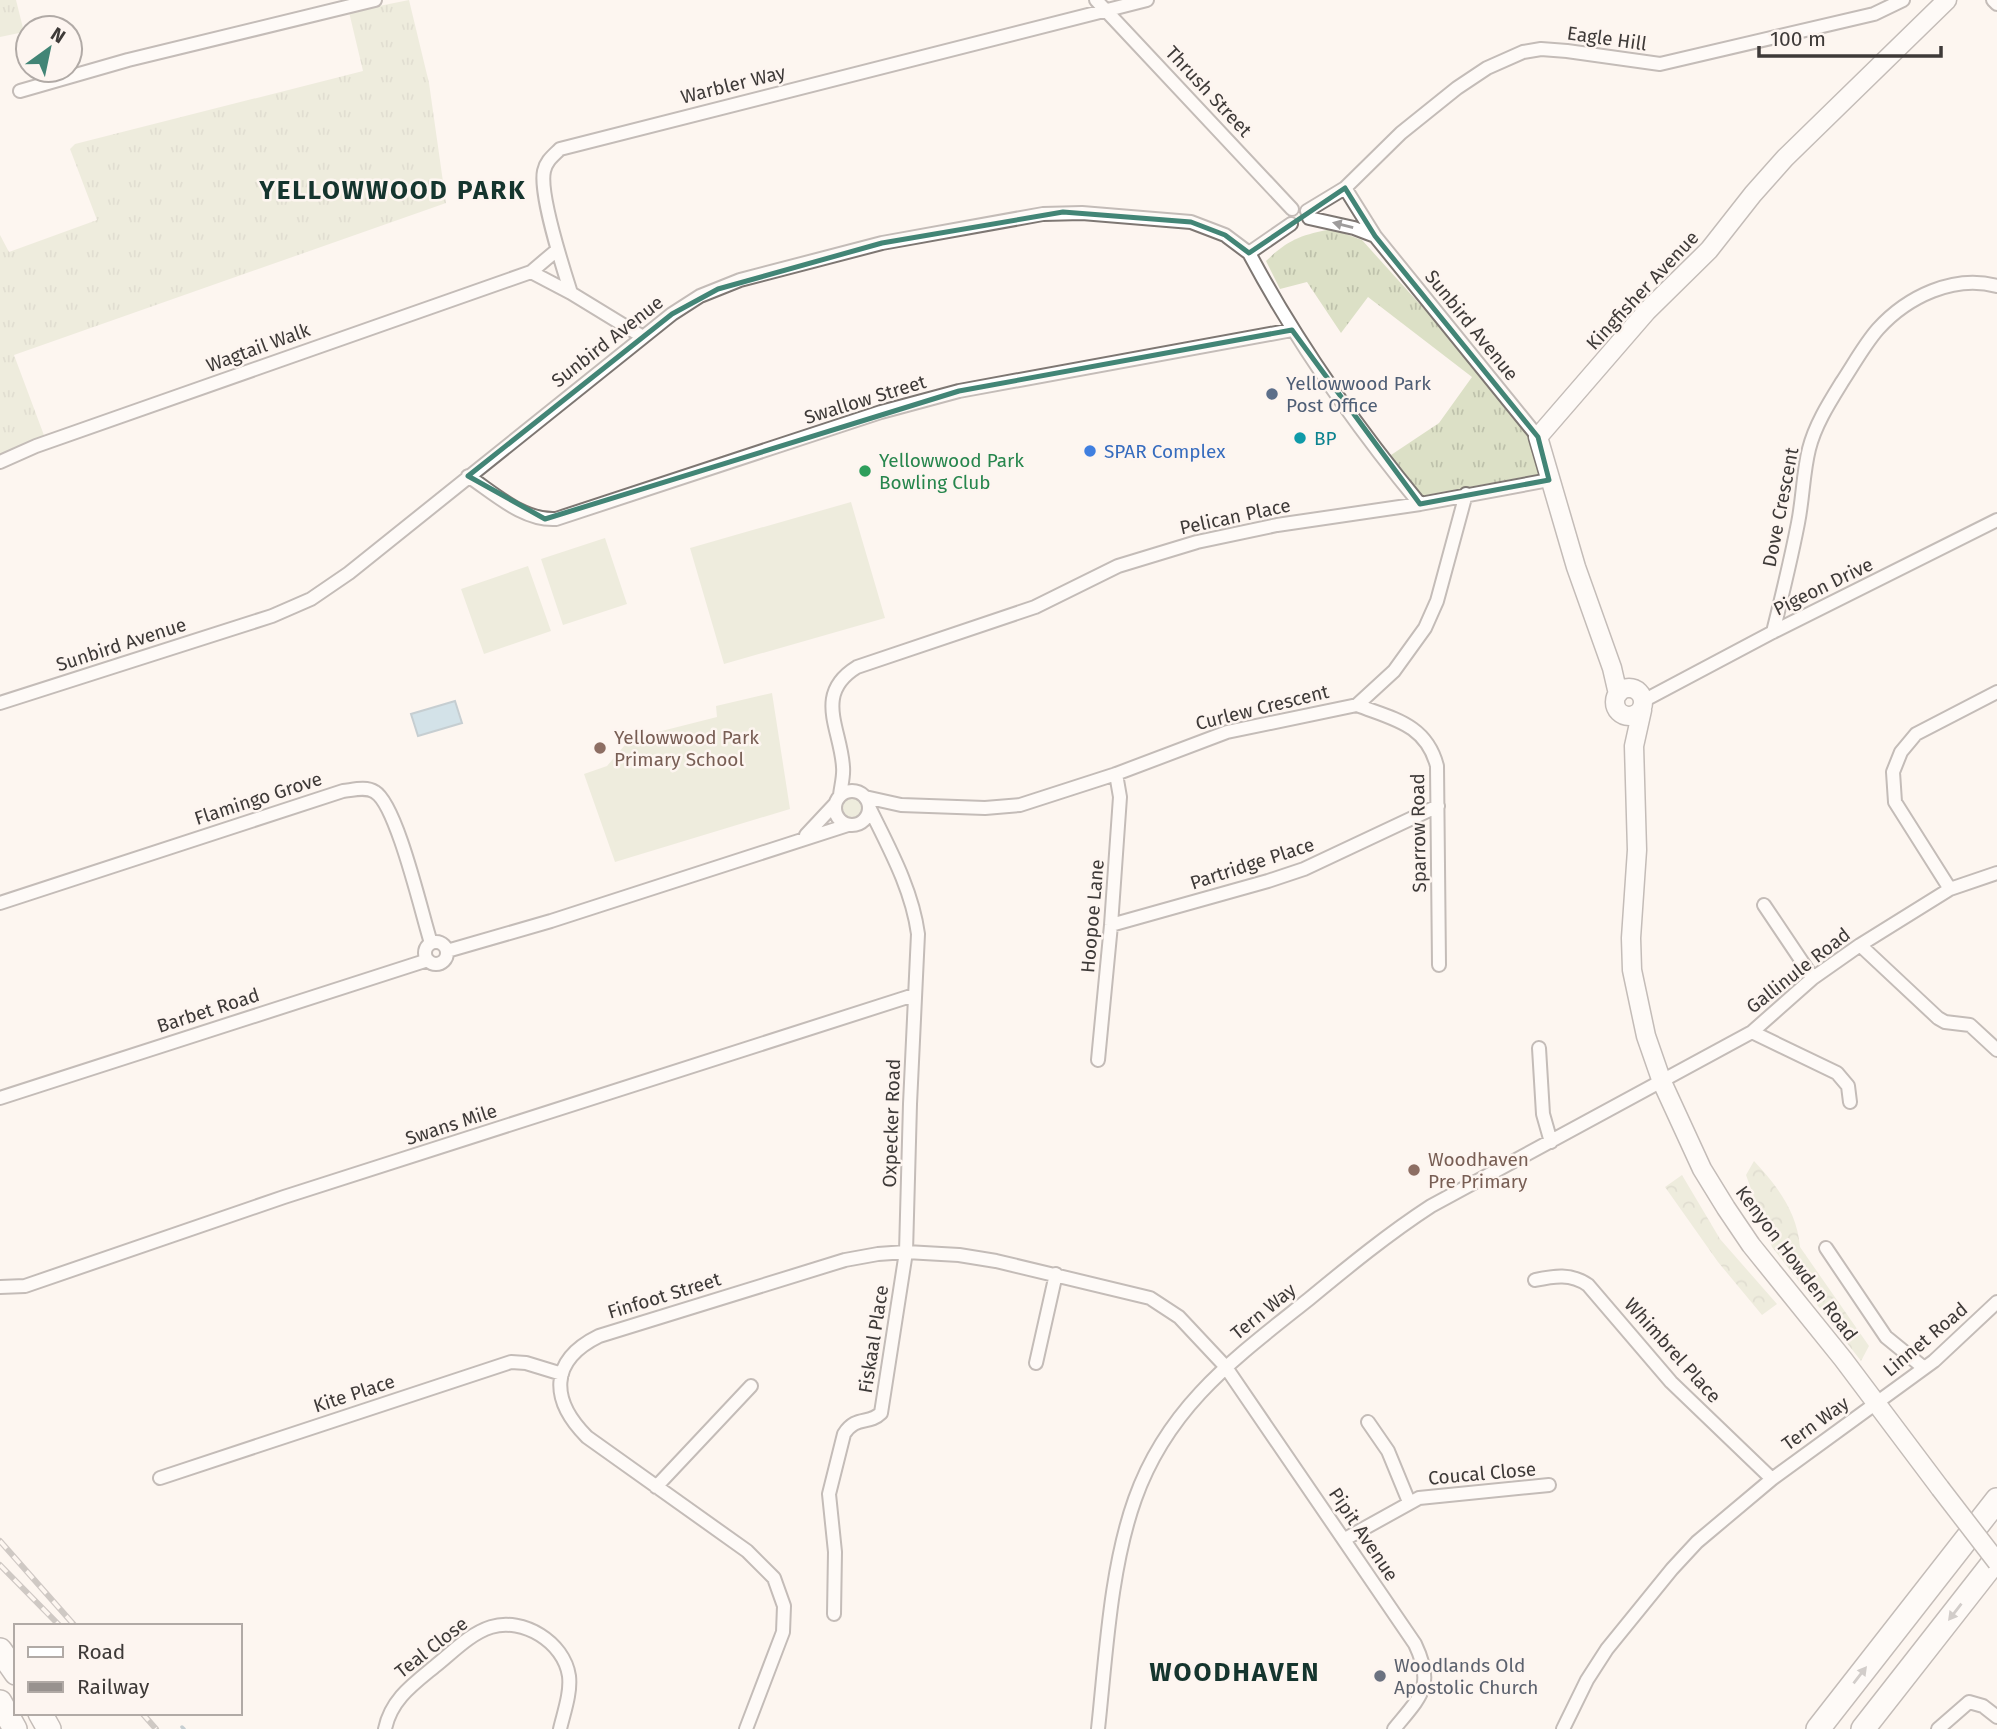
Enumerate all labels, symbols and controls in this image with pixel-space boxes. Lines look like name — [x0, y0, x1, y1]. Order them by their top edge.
north arrow — [14, 14, 84, 84]
scale bar — [1759, 14, 1941, 58]
text: N — [46, 22, 70, 48]
street label: Eagle Hill — [1566, 22, 1649, 56]
text: 100 m — [1770, 26, 1826, 52]
street label: Thrush Street — [1161, 41, 1257, 142]
street label: Warbler Way — [679, 60, 788, 109]
district label: YELLOWWOOD PARK — [258, 175, 527, 206]
one-way arrow — [1332, 219, 1354, 230]
street label: Kingfisher Avenue — [1581, 226, 1703, 355]
street label: Sunbird Avenue — [1420, 265, 1523, 385]
street label: Sunbird Avenue — [547, 291, 668, 392]
street label: Wagtail Walk — [203, 318, 313, 377]
street label: Swallow Street — [801, 370, 929, 429]
place label: Yellowwood Park Post Office — [1286, 372, 1431, 417]
marker: Yellowwood Park Post Office — [1264, 386, 1280, 402]
place label: BP — [1314, 427, 1337, 450]
marker: BP — [1292, 430, 1308, 446]
place label: SPAR Complex — [1104, 440, 1226, 463]
marker: SPAR Complex — [1082, 443, 1098, 459]
street label: Dove Crescent — [1758, 445, 1803, 569]
place label: Yellowwood Park Bowling Club — [879, 449, 1024, 494]
marker: Yellowwood Park Bowling Club — [857, 463, 873, 479]
street label: Pelican Place — [1178, 494, 1293, 539]
street label: Pigeon Drive — [1770, 552, 1877, 620]
street label: Sunbird Avenue — [53, 613, 189, 676]
street label: Curlew Crescent — [1193, 680, 1331, 735]
place label: Yellowwood Park Primary School — [614, 726, 759, 771]
marker: Yellowwood Park Primary School — [592, 740, 608, 756]
street label: Flamingo Grove — [191, 767, 325, 830]
street label: Sparrow Road — [1406, 773, 1431, 893]
street label: Partridge Place — [1187, 833, 1317, 894]
street label: Hoopoe Lane — [1076, 858, 1109, 974]
street label: Gallinule Road — [1742, 923, 1855, 1018]
street label: Barbet Road — [154, 983, 262, 1038]
street label: Oxpecker Road — [878, 1058, 905, 1188]
street label: Swans Mile — [402, 1099, 500, 1150]
place label: Woodhaven Pre Primary — [1428, 1148, 1529, 1193]
marker: Woodhaven Pre Primary — [1406, 1162, 1422, 1178]
street label: Kenyon Howden Road — [1731, 1181, 1862, 1345]
street label: Finfoot Street — [605, 1267, 724, 1324]
street label: Tern Way — [1226, 1278, 1301, 1345]
street label: Fiskaal Place — [854, 1283, 893, 1395]
street label: Whimbrel Place — [1620, 1293, 1726, 1408]
street label: Linnet Road — [1878, 1297, 1972, 1381]
street label: Kite Place — [311, 1370, 398, 1417]
street label: Tern Way — [1777, 1391, 1854, 1455]
street label: Coucal Close — [1427, 1457, 1537, 1490]
street label: Pipit Avenue — [1324, 1483, 1403, 1585]
one-way arrow — [1948, 1603, 1962, 1621]
street label: Teal Close — [390, 1612, 472, 1683]
legend — [14, 1624, 242, 1715]
text: Road — [77, 1639, 125, 1665]
place label: Woodlands Old Apostolic Church — [1394, 1654, 1538, 1699]
district label: WOODHAVEN — [1150, 1657, 1320, 1688]
one-way arrow — [1852, 1666, 1866, 1684]
marker: Woodlands Old Apostolic Church — [1372, 1668, 1388, 1684]
text: Railway — [77, 1674, 150, 1700]

